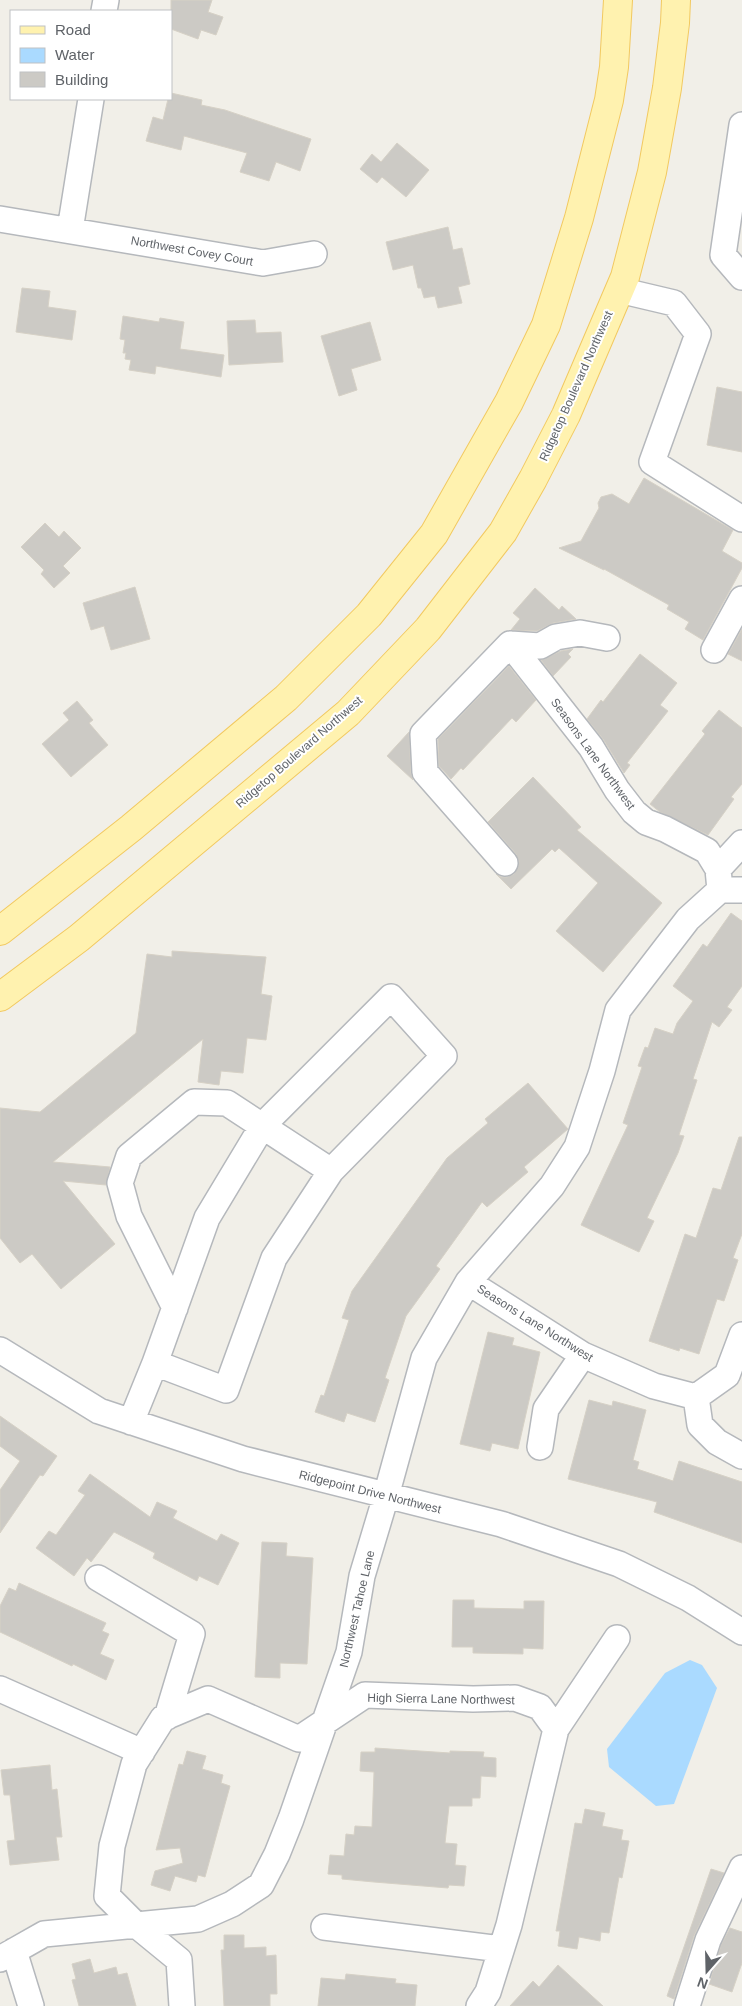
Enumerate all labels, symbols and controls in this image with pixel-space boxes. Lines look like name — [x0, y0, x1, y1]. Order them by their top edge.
legend — [10, 10, 172, 100]
text: Road — [55, 21, 91, 38]
text: Water — [55, 46, 94, 63]
text: Building — [55, 71, 108, 88]
street label: Northwest Covey Court — [130, 233, 255, 269]
street label: Ridgetop Boulevard Northwest — [537, 308, 616, 463]
street label: Ridgetop Boulevard Northwest — [233, 693, 366, 811]
street label: Seasons Lane Northwest — [548, 696, 638, 813]
street label: Seasons Lane Northwest — [474, 1282, 596, 1365]
street label: Ridgepoint Drive Northwest — [297, 1468, 443, 1517]
street label: Northwest Tahoe Lane — [337, 1549, 377, 1669]
street label: High Sierra Lane Northwest — [367, 1691, 515, 1707]
north arrow — [682, 1946, 732, 1996]
text: N — [695, 1974, 710, 1992]

